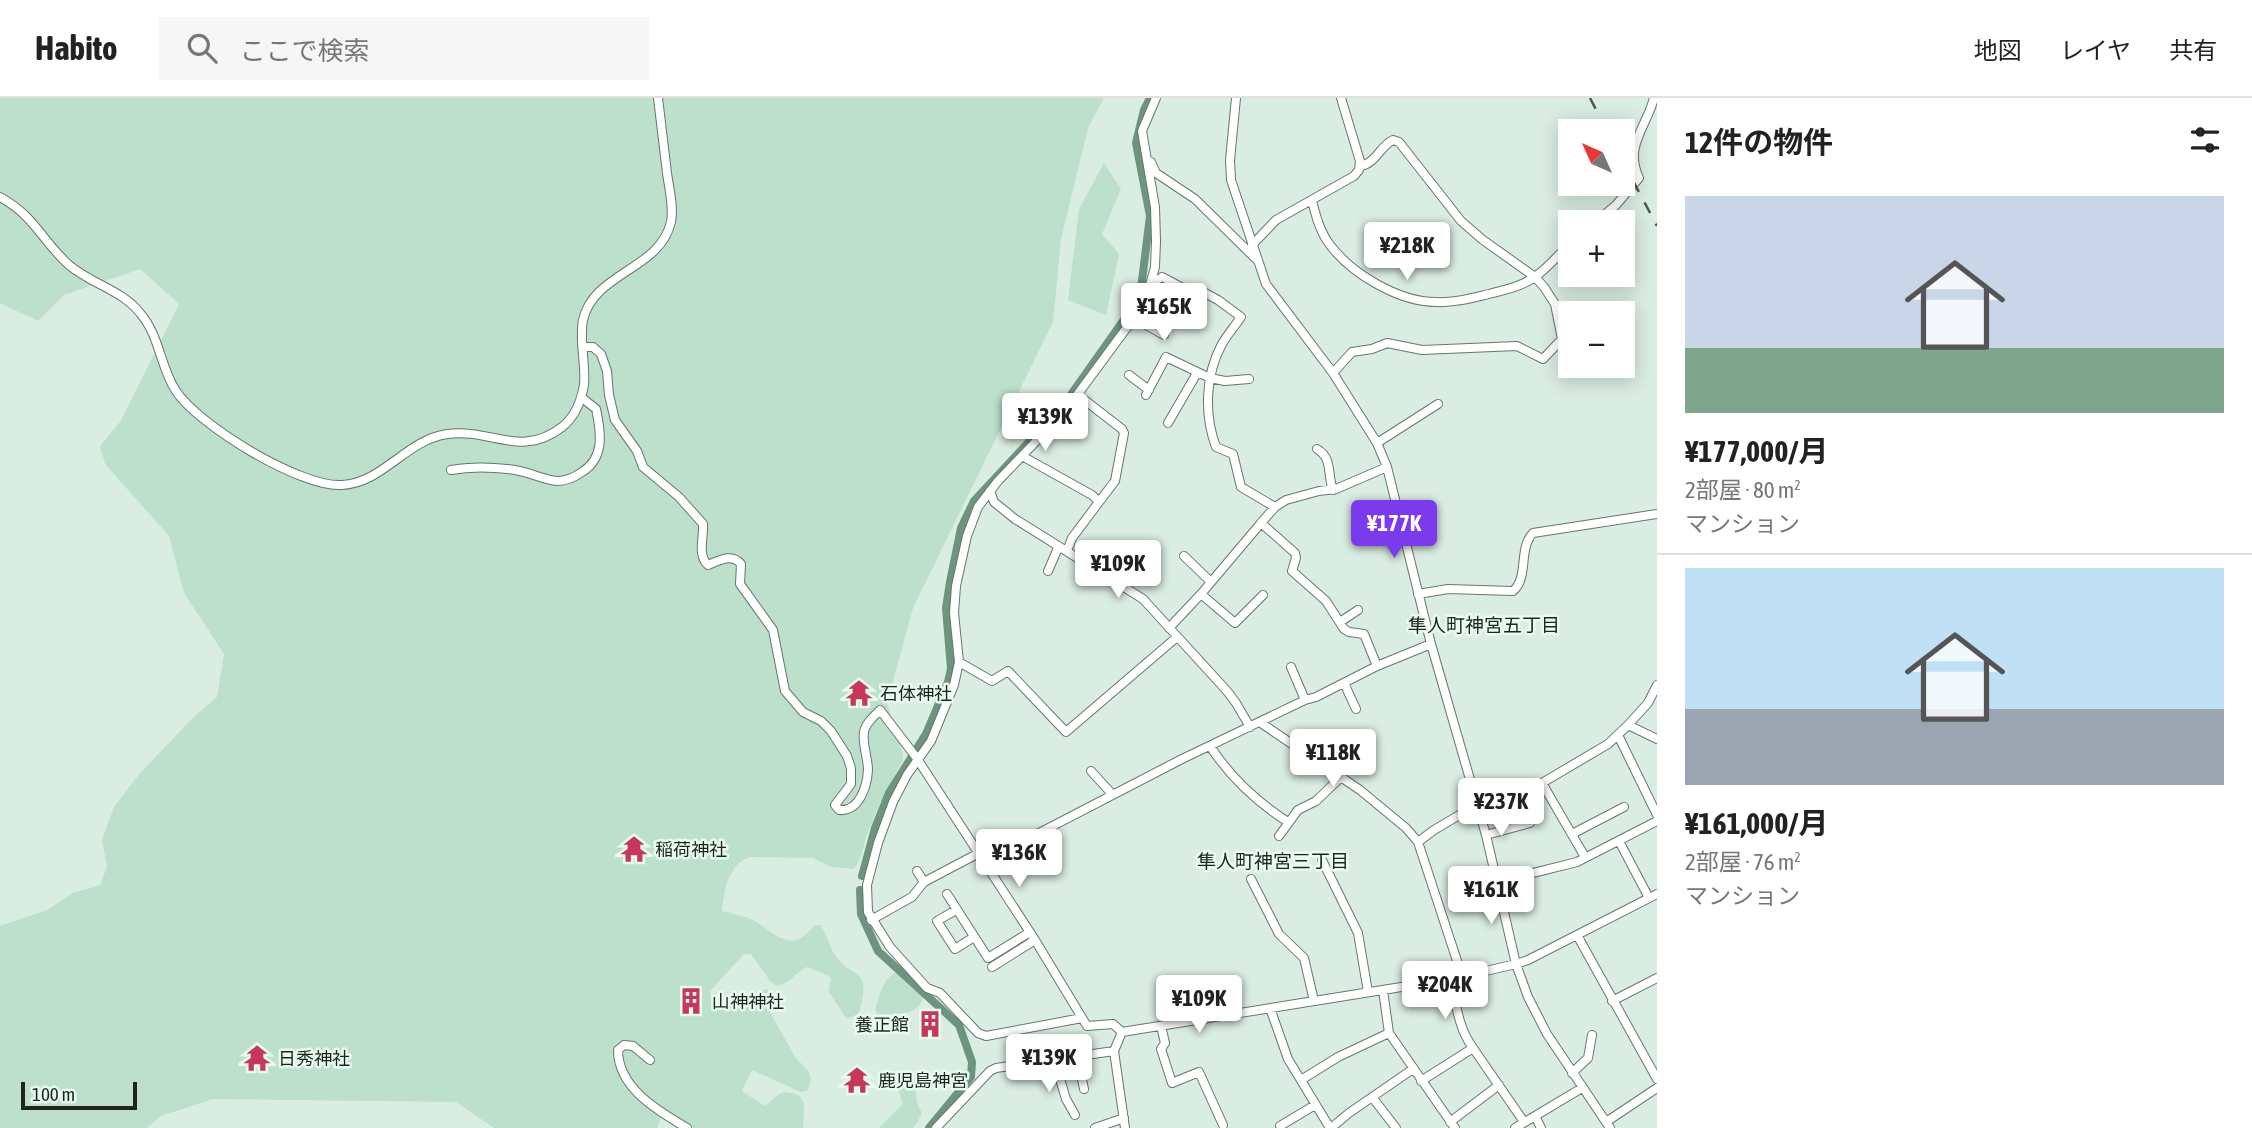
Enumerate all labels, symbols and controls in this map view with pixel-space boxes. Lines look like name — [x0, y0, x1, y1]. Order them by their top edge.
search box — [159, 17, 649, 80]
text: Habito — [35, 29, 117, 67]
icon: search — [183, 29, 221, 67]
text: ここで検索 — [239, 36, 369, 66]
text: 地図 — [1974, 37, 2022, 64]
text: レイヤ — [2060, 37, 2131, 64]
text: 共有 — [2169, 37, 2217, 64]
north arrow — [1558, 119, 1634, 196]
map controls — [1558, 119, 1635, 378]
icon: filters — [2186, 121, 2224, 159]
text: 12件の物件 — [1685, 125, 1833, 159]
button: + — [1558, 210, 1635, 287]
pin: ¥218K — [1358, 222, 1456, 282]
text: ¥218K — [1380, 232, 1434, 258]
icon: home — [1892, 242, 2018, 368]
pin: ¥165K — [1115, 284, 1213, 343]
text: ¥165K — [1137, 293, 1191, 319]
button: − — [1558, 301, 1635, 378]
pin: ¥139K — [996, 394, 1094, 453]
text: ¥139K — [1018, 403, 1072, 429]
text: ¥177,000/月 — [1685, 434, 1828, 468]
text: 2部屋 · 80 m² — [1685, 477, 1801, 503]
pin: ¥177K — [1345, 500, 1443, 560]
text: ¥177K — [1367, 510, 1421, 536]
text: マンション — [1685, 511, 1800, 537]
pin: ¥109K — [1069, 540, 1167, 600]
text: ¥109K — [1091, 550, 1145, 576]
district label: 隼人町神宮五丁目 — [1408, 614, 1560, 636]
icon: home — [1892, 614, 2018, 740]
temple icon: 石体神社 — [844, 678, 874, 708]
place label: 石体神社 — [880, 683, 952, 704]
pin: ¥118K — [1284, 730, 1382, 789]
text: ¥118K — [1306, 739, 1360, 765]
pin: ¥237K — [1452, 778, 1550, 838]
text: ¥237K — [1474, 788, 1528, 814]
text: ¥161,000/月 — [1685, 806, 1828, 840]
pin: ¥136K — [970, 830, 1068, 889]
temple icon: 稲荷神社 — [619, 834, 649, 864]
place label: 稲荷神社 — [655, 839, 727, 860]
text: ¥136K — [992, 839, 1046, 865]
text: 2部屋 · 76 m² — [1685, 849, 1801, 875]
district label: 隼人町神宮三丁目 — [1197, 850, 1349, 872]
pin: ¥161K — [1442, 866, 1540, 926]
text: ¥161K — [1464, 876, 1518, 902]
text: マンション — [1685, 883, 1800, 909]
pin: ¥204K — [1396, 962, 1494, 1021]
text: ¥204K — [1418, 971, 1472, 997]
pin: ¥109K — [1150, 976, 1248, 1035]
text: ¥109K — [1172, 985, 1226, 1011]
building icon: 山神神社 — [676, 986, 706, 1016]
place label: 山神神社 — [712, 991, 784, 1012]
building icon: 養正館 — [915, 1009, 945, 1039]
place label: 養正館 — [855, 1014, 909, 1035]
pin: ¥139K — [1000, 1034, 1098, 1094]
temple icon: 日秀神社 — [242, 1043, 272, 1073]
text: ¥139K — [1022, 1044, 1076, 1070]
place label: 日秀神社 — [278, 1048, 350, 1069]
temple icon: 鹿児島神宮 — [842, 1065, 872, 1095]
place label: 鹿児島神宮 — [878, 1070, 968, 1091]
scale bar — [21, 1079, 136, 1111]
text: 100 m — [32, 1083, 75, 1105]

